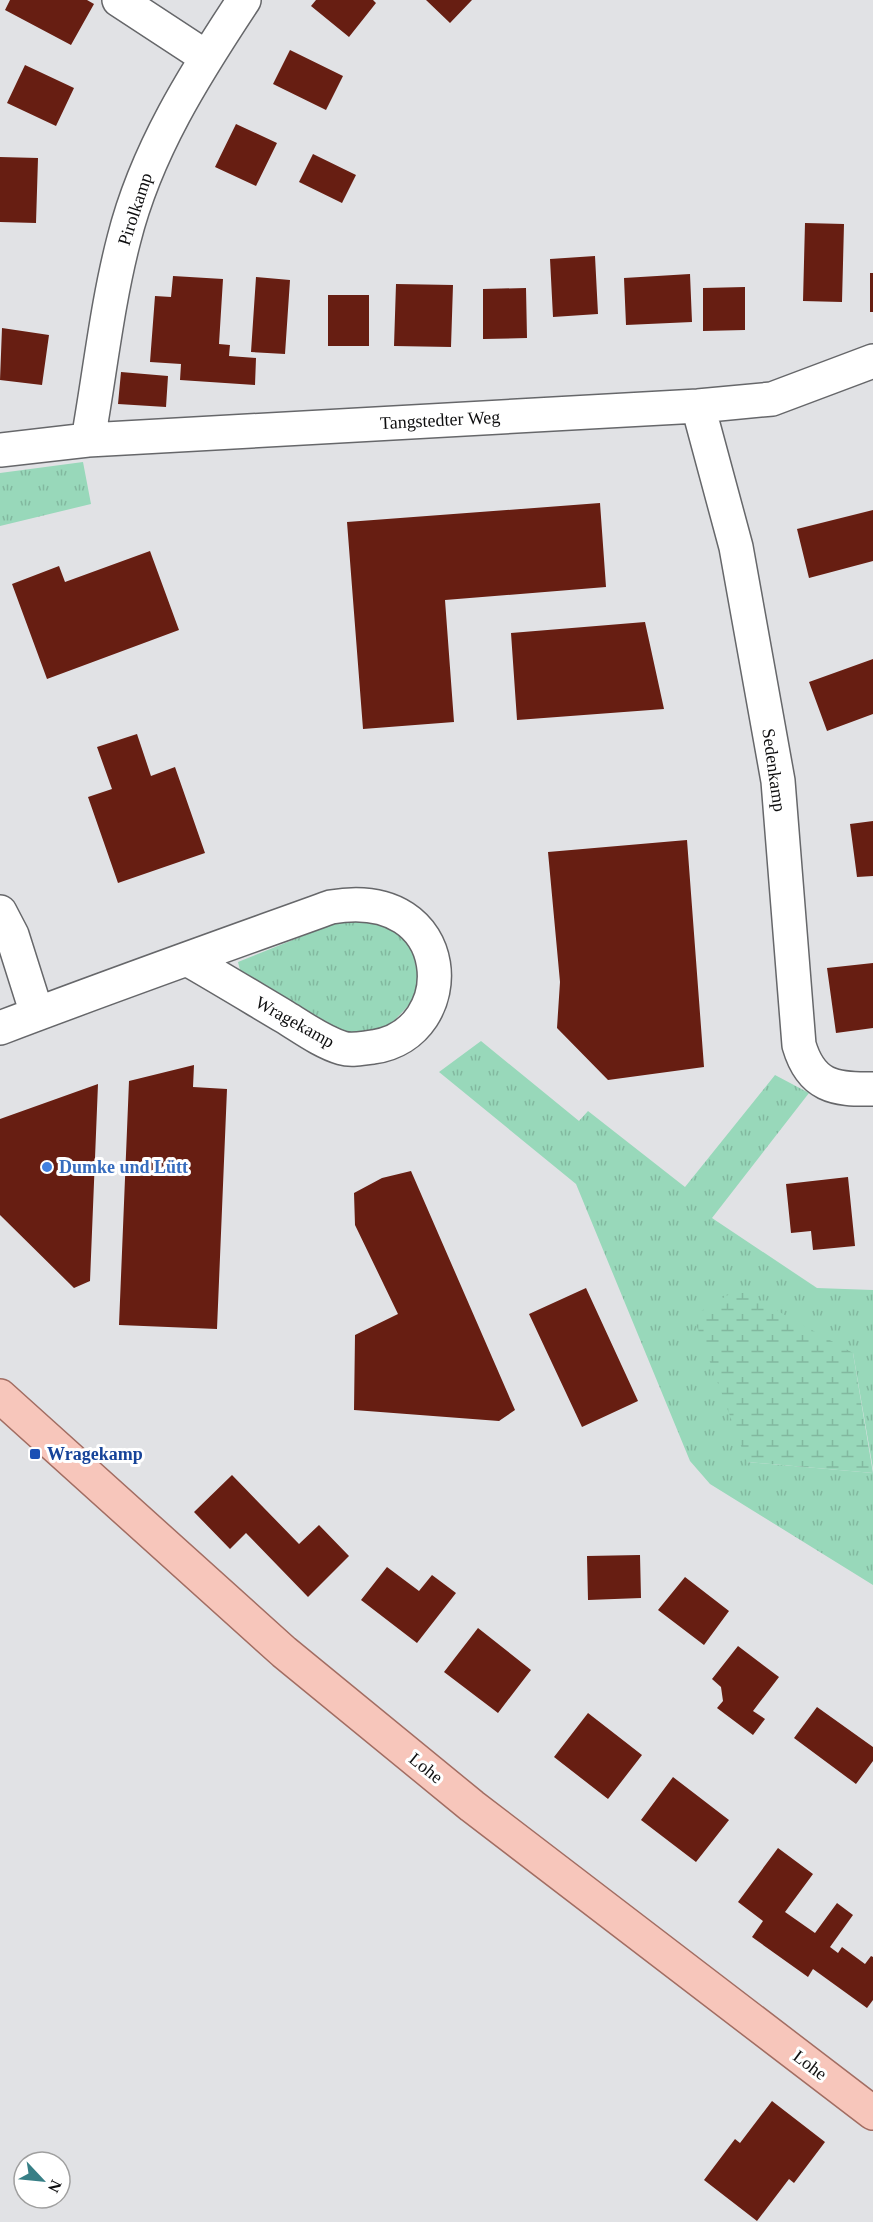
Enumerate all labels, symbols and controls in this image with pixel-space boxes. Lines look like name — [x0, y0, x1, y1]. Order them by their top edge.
street label: Pirolkamp — [114, 170, 156, 248]
street label: Tangstedter Weg — [379, 407, 501, 433]
street label: Sedenkamp — [758, 727, 790, 813]
street label: Wragekamp — [252, 992, 338, 1052]
place label: Dumke und Lütt — [59, 1157, 188, 1177]
marker: Dumke und Lütt — [40, 1160, 54, 1174]
place label: Wragekamp — [47, 1444, 143, 1464]
marker: Wragekamp — [28, 1447, 42, 1461]
street label: Lohe — [405, 1749, 447, 1787]
street label: Lohe — [789, 2046, 831, 2084]
north arrow — [12, 2150, 72, 2210]
text: N — [45, 2177, 65, 2196]

